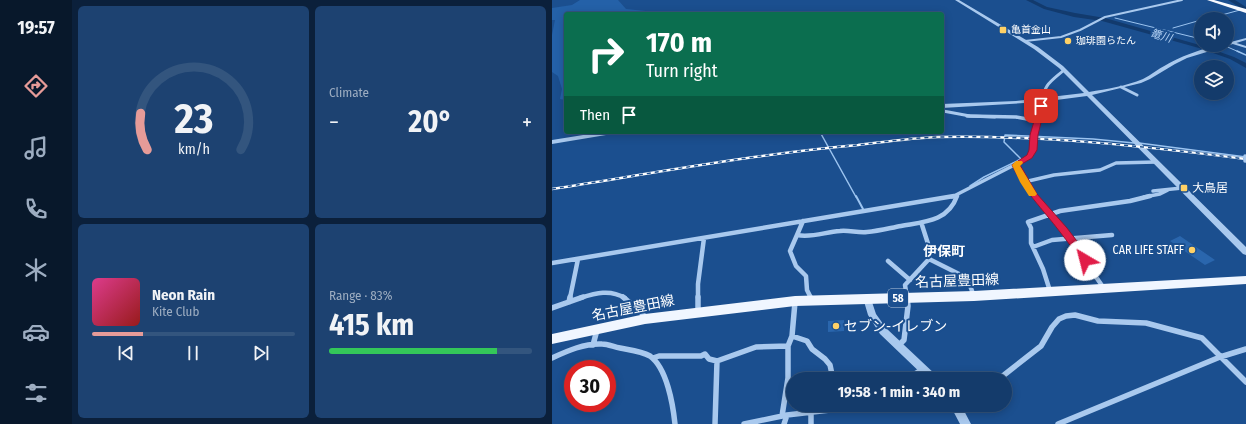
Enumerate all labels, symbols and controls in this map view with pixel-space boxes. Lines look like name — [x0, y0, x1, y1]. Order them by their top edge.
map controls — [1194, 12, 1234, 100]
button: sound — [1194, 12, 1234, 52]
text: 19:57 — [17, 17, 55, 39]
place label: 亀首金山 — [1011, 24, 1051, 36]
marker: 亀首金山 — [998, 25, 1008, 35]
text: 170 m — [646, 26, 712, 59]
water label: 篭川 — [1149, 27, 1174, 46]
icon: right — [580, 28, 632, 80]
place label: 珈琲園らたん — [1076, 35, 1136, 47]
marker: 珈琲園らたん — [1063, 36, 1073, 46]
text: Turn right — [646, 60, 718, 82]
button: layers — [1194, 60, 1234, 100]
icon: directions — [22, 72, 50, 100]
text: Climate — [329, 85, 369, 100]
pin — [1024, 89, 1058, 123]
text: 23 — [173, 94, 213, 144]
icon: arrive — [1030, 95, 1052, 117]
text: 20° — [408, 104, 453, 140]
icon: arrive — [618, 104, 640, 126]
text: Then — [580, 106, 610, 124]
text: − — [329, 109, 339, 136]
text: + — [522, 109, 532, 136]
icon: music — [22, 134, 50, 162]
text: km/h — [178, 141, 209, 158]
place label: 大鳥居 — [1192, 181, 1228, 195]
marker: 大鳥居 — [1179, 183, 1189, 193]
icon: phone — [22, 195, 50, 223]
position arrow — [1064, 239, 1106, 281]
district label: 伊保町 — [923, 243, 965, 260]
place label: CAR LIFE STAFF — [1113, 243, 1185, 257]
marker: CAR LIFE STAFF — [1187, 245, 1197, 255]
icon: climate — [22, 256, 50, 284]
street label: 名古屋豊田線 — [915, 271, 999, 291]
text: Neon Rain — [152, 286, 215, 304]
text: Range · 83% — [329, 288, 392, 303]
road number: 58 — [888, 289, 908, 307]
street label: 名古屋豊田線 — [590, 292, 676, 324]
text: Kite Club — [152, 304, 199, 319]
text: 415 km — [329, 307, 414, 343]
icon: car — [22, 318, 50, 346]
place label: セブン-イレブン — [844, 318, 947, 335]
marker: セブン-イレブン — [831, 321, 841, 331]
icon: previous — [115, 342, 137, 364]
icon: pause — [182, 342, 204, 364]
icon: next — [250, 342, 272, 364]
speed limit sign: 30 — [564, 360, 616, 412]
icon: filters — [22, 379, 50, 407]
text: 19:58 · 1 min · 340 m — [838, 383, 960, 401]

